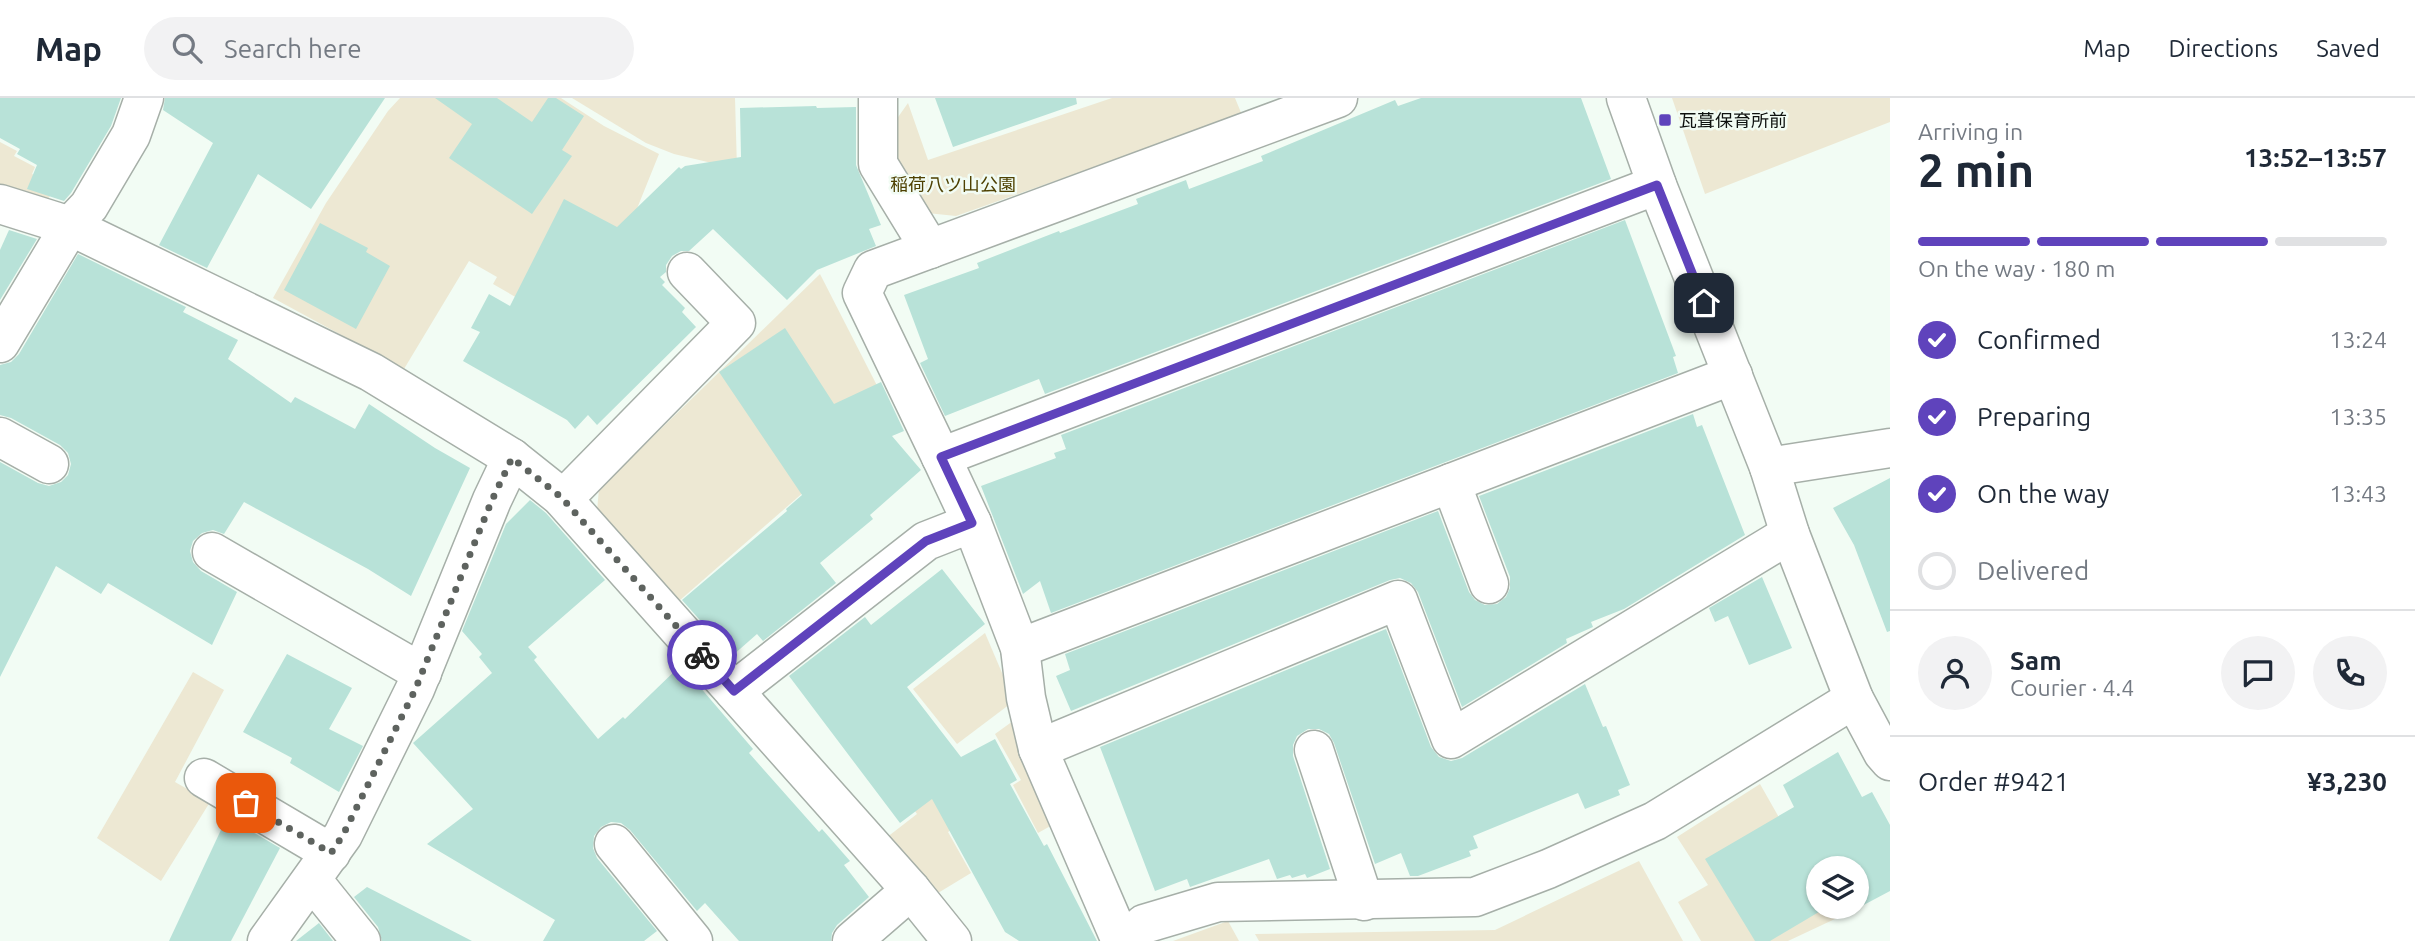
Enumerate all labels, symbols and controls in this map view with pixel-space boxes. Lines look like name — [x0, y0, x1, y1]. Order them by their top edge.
search box — [144, 17, 634, 80]
icon: search — [168, 29, 206, 67]
text: Map — [35, 30, 102, 67]
text: Search here — [224, 34, 362, 63]
text: Map — [2083, 35, 2130, 62]
text: Directions — [2168, 35, 2278, 62]
text: Saved — [2316, 35, 2380, 62]
place label: 瓦葺保育所前 — [1679, 110, 1787, 130]
marker: 瓦葺保育所前 — [1657, 112, 1673, 128]
text: Arriving in — [1918, 119, 2023, 144]
text: 13:52–13:57 — [2244, 143, 2387, 172]
text: 2 min — [1918, 144, 2034, 196]
park label: 稲荷八ツ山公園 — [890, 174, 1016, 194]
text: On the way · 180 m — [1918, 256, 2115, 281]
pin — [1674, 273, 1734, 333]
icon: home — [1685, 284, 1723, 322]
icon: check — [1918, 321, 1956, 359]
text: Confirmed — [1977, 325, 2101, 354]
text: 13:24 — [2329, 327, 2387, 352]
icon: check — [1918, 398, 1956, 436]
text: Preparing — [1977, 402, 2091, 431]
text: 13:35 — [2329, 404, 2387, 429]
icon: check — [1918, 475, 1956, 513]
text: On the way — [1977, 479, 2109, 508]
text: 13:43 — [2329, 481, 2387, 506]
text: Delivered — [1977, 556, 2089, 585]
courier — [667, 620, 737, 690]
icon: bike — [683, 636, 721, 674]
button: person — [1918, 636, 1992, 710]
button: chat — [2221, 636, 2295, 710]
button: phone — [2313, 636, 2387, 710]
text: Sam — [2010, 646, 2062, 675]
text: Courier · 4.4 — [2010, 675, 2134, 700]
text: Order #9421 — [1918, 767, 2069, 796]
text: ¥3,230 — [2307, 767, 2387, 796]
pin — [216, 773, 276, 833]
icon: bag — [227, 784, 265, 822]
map controls — [1806, 856, 1869, 919]
button: layers — [1806, 856, 1869, 919]

